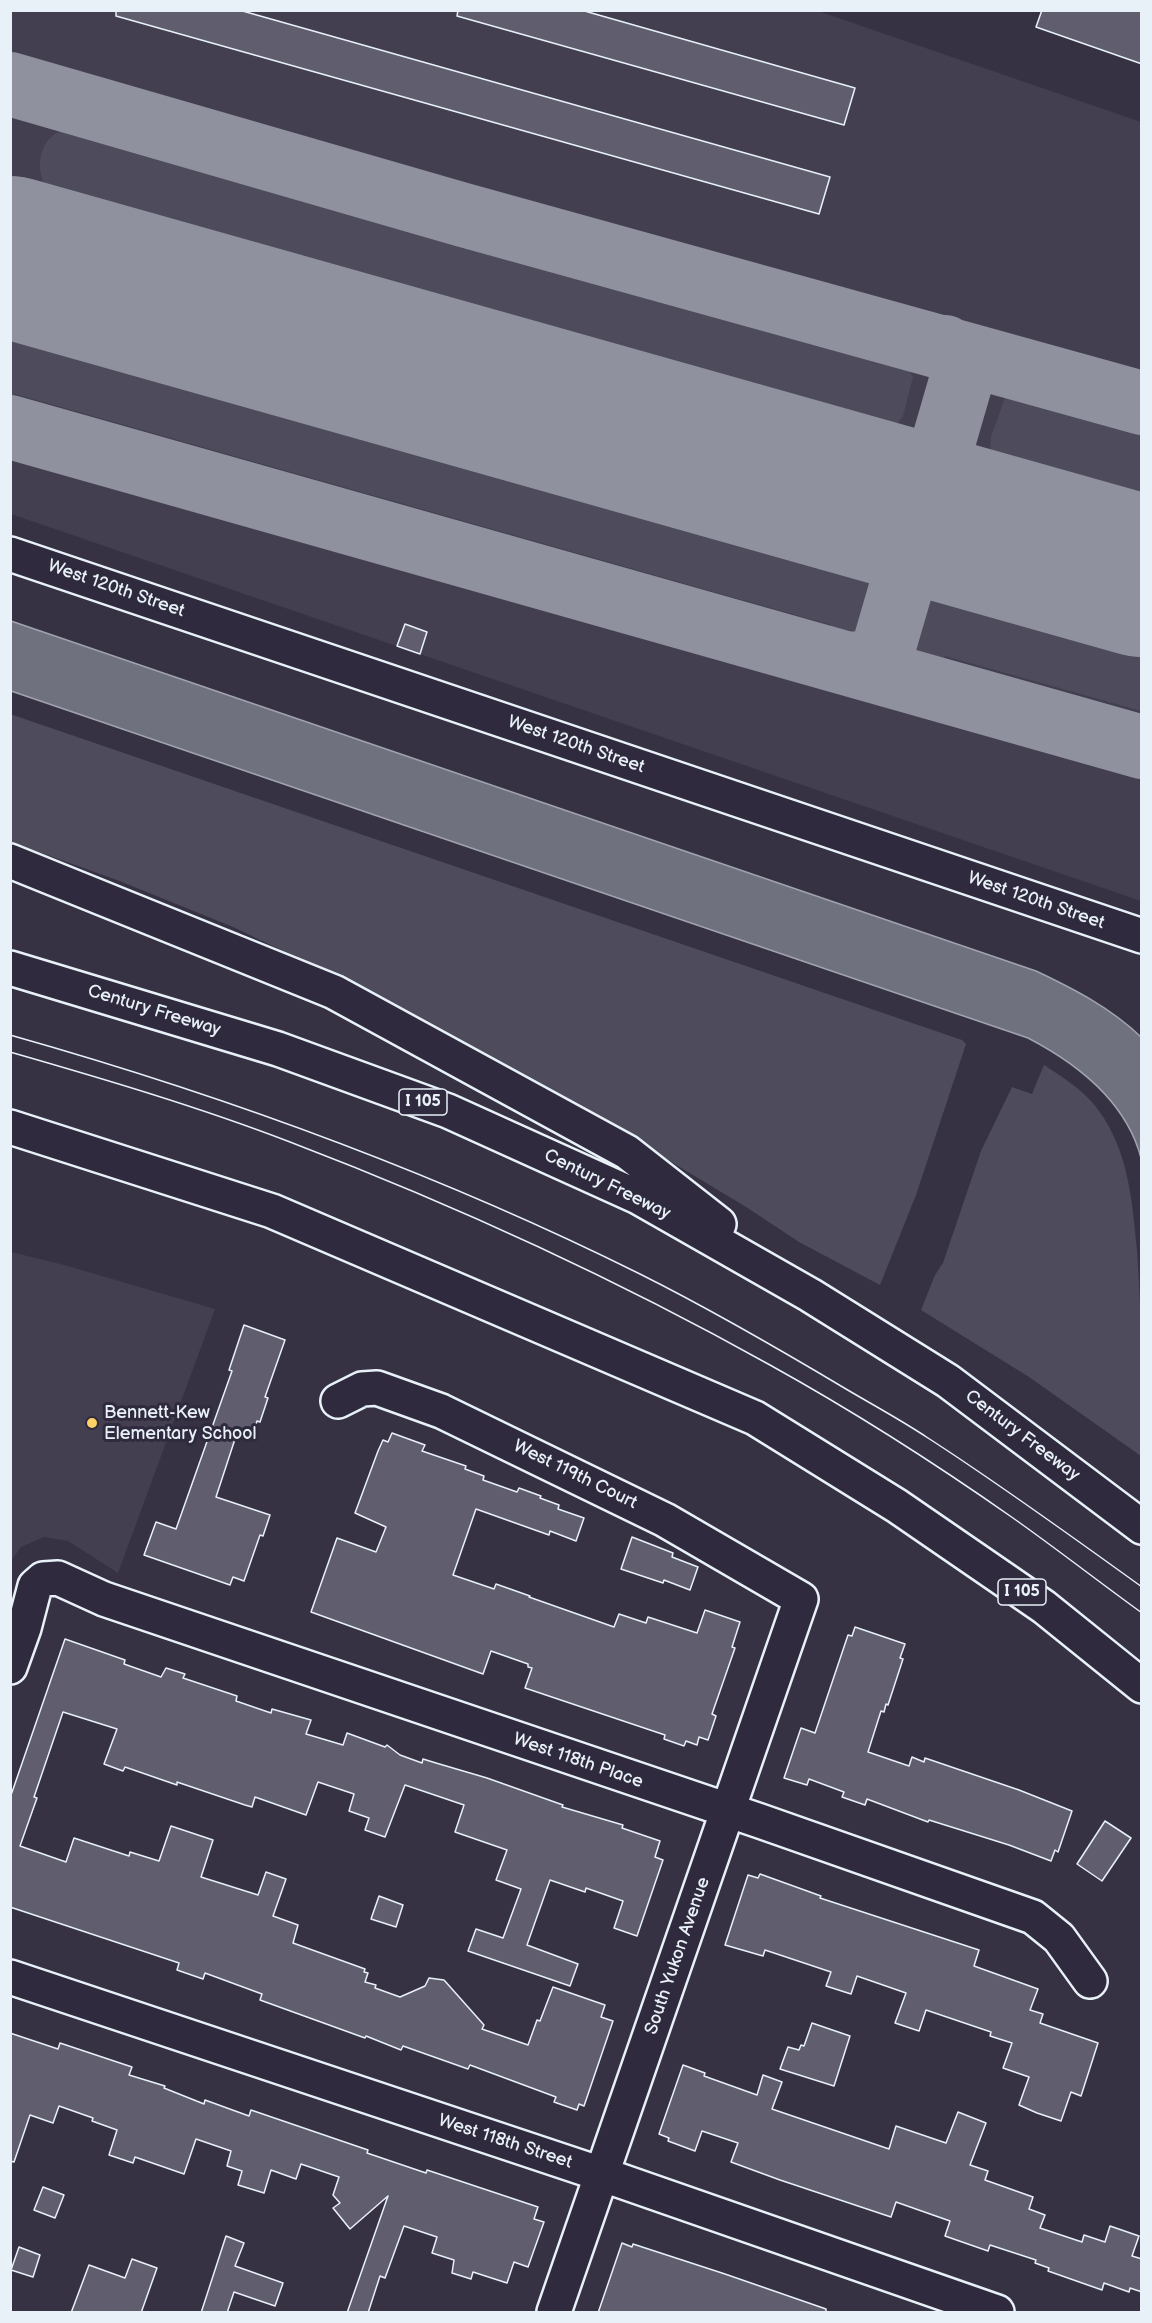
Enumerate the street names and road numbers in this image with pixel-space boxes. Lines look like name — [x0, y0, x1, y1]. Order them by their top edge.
street label: West 120th Street — [45, 555, 187, 623]
street label: West 120th Street — [505, 711, 647, 779]
street label: West 120th Street — [965, 867, 1107, 935]
street label: Century Freeway — [85, 981, 223, 1041]
road number: I 105 — [399, 1089, 447, 1115]
street label: Century Freeway — [540, 1145, 674, 1225]
street label: Century Freeway — [960, 1386, 1084, 1486]
street label: West 119th Court — [510, 1436, 640, 1514]
road number: I 105 — [998, 1579, 1046, 1605]
street label: West 118th Place — [510, 1729, 646, 1793]
street label: South Yukon Avenue — [641, 1874, 715, 2038]
street label: West 118th Street — [435, 2110, 575, 2174]

